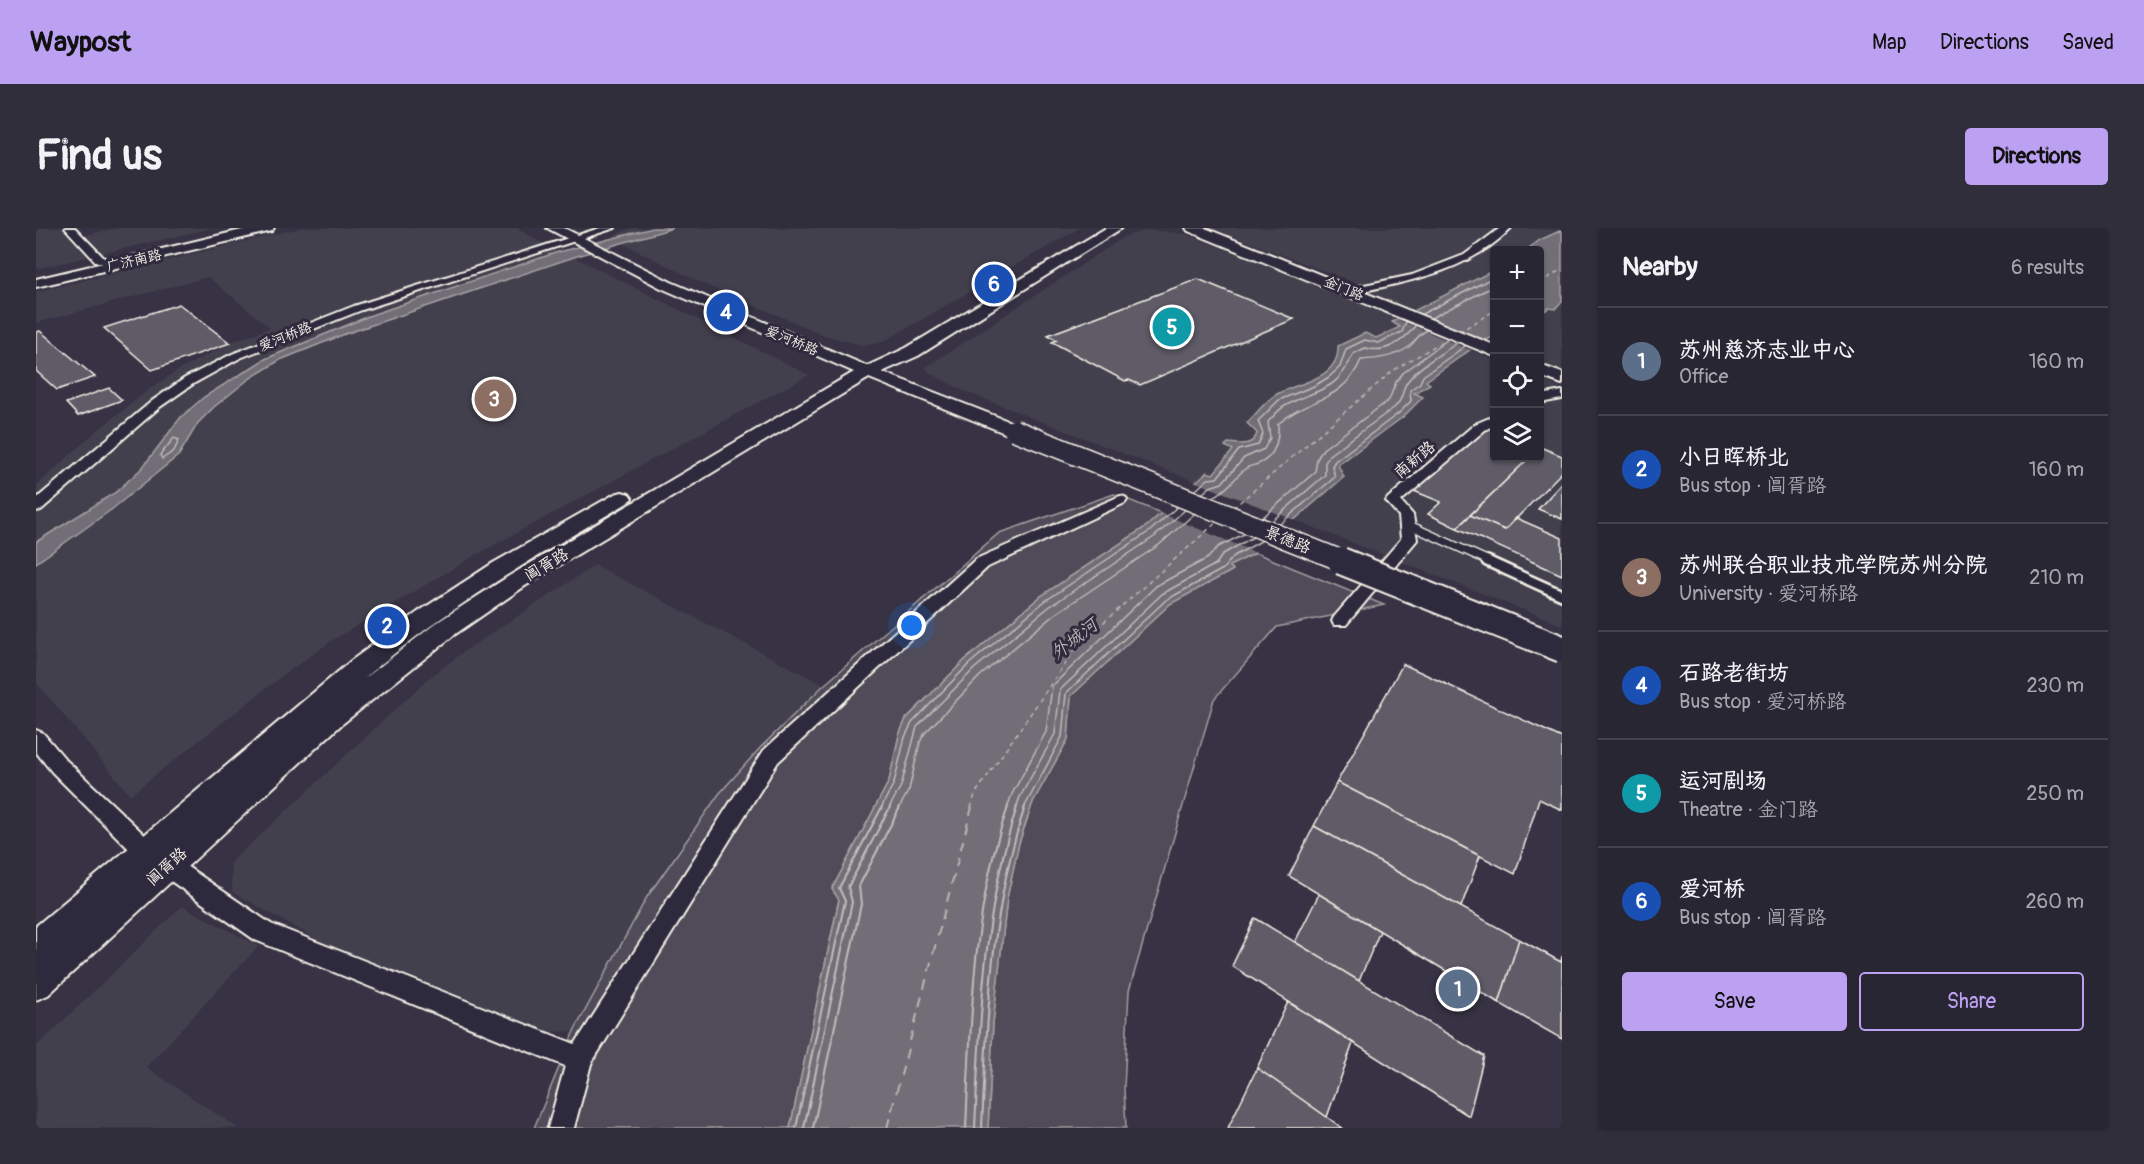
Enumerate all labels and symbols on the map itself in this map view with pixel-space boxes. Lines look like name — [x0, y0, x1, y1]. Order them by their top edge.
street label: 广济南路 — [105, 246, 163, 275]
pin: 6 — [974, 262, 1014, 306]
street label: 金门路 — [1321, 273, 1366, 304]
pin: 4 — [706, 290, 746, 334]
pin: 5 — [1152, 304, 1192, 350]
street label: 爱河桥路 — [256, 318, 314, 355]
street label: 爱河桥路 — [763, 322, 821, 359]
pin: 3 — [474, 376, 514, 422]
street label: 南新路 — [1390, 437, 1439, 483]
street label: 景德路 — [1262, 522, 1314, 558]
street label: 阊胥路 — [521, 544, 572, 586]
pin: 2 — [368, 604, 406, 648]
your location — [897, 611, 926, 640]
water label: 外城河 — [1046, 612, 1105, 665]
street label: 阊胥路 — [142, 843, 191, 890]
pin: 1 — [1438, 966, 1478, 1011]

